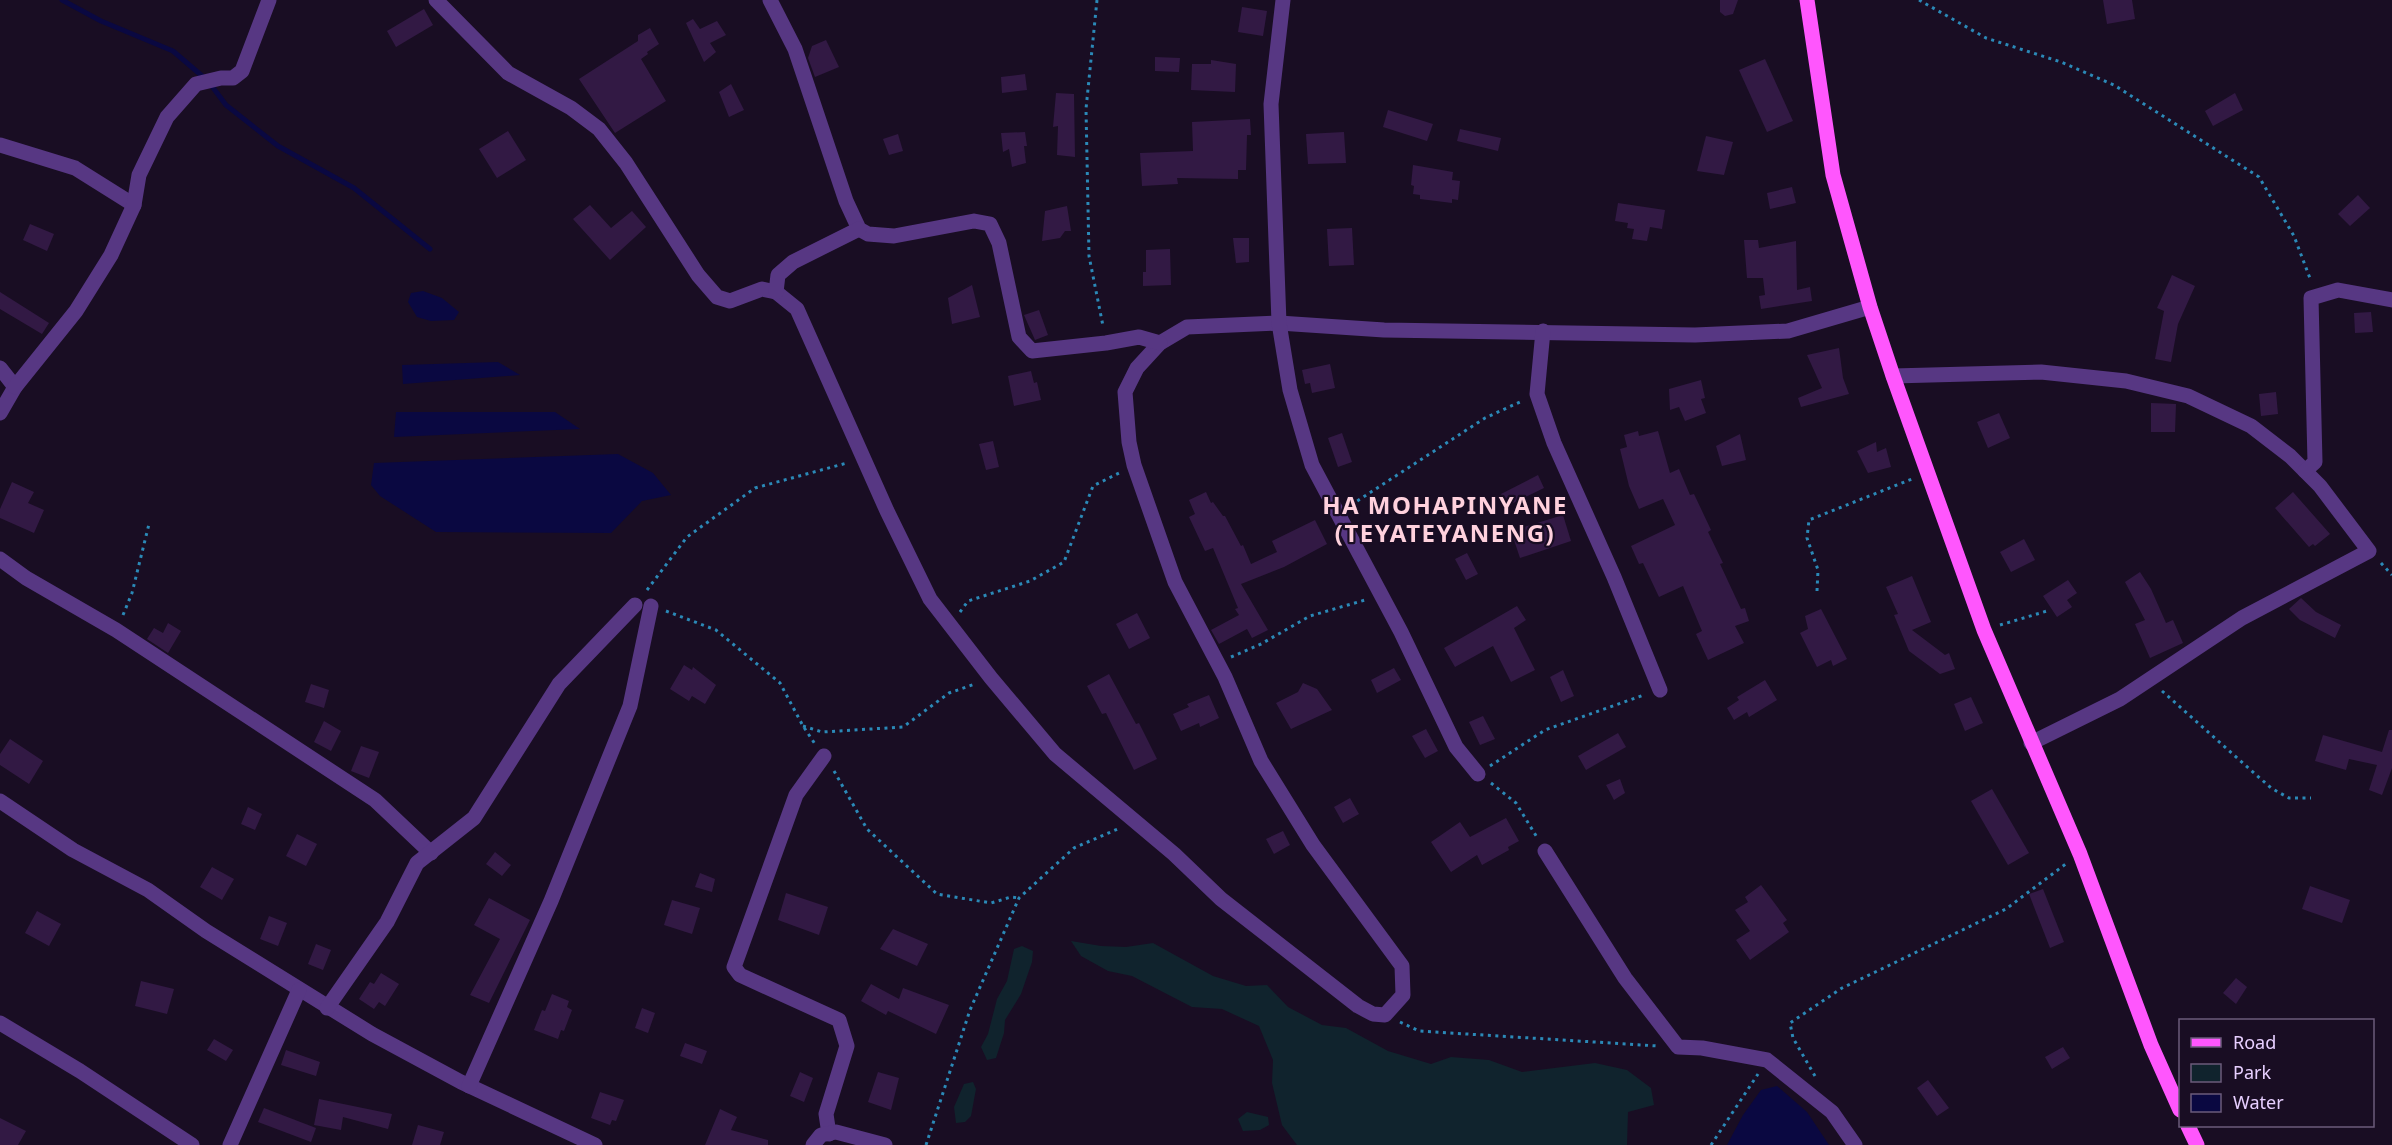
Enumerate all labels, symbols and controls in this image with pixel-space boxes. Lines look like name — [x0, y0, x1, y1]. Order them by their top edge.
district label: HA MOHAPINYANE (TEYATEYANENG) — [1322, 488, 1568, 549]
legend — [2179, 1019, 2374, 1127]
text: Road — [2233, 1030, 2276, 1054]
text: Park — [2233, 1060, 2271, 1084]
text: Water — [2233, 1090, 2284, 1114]

